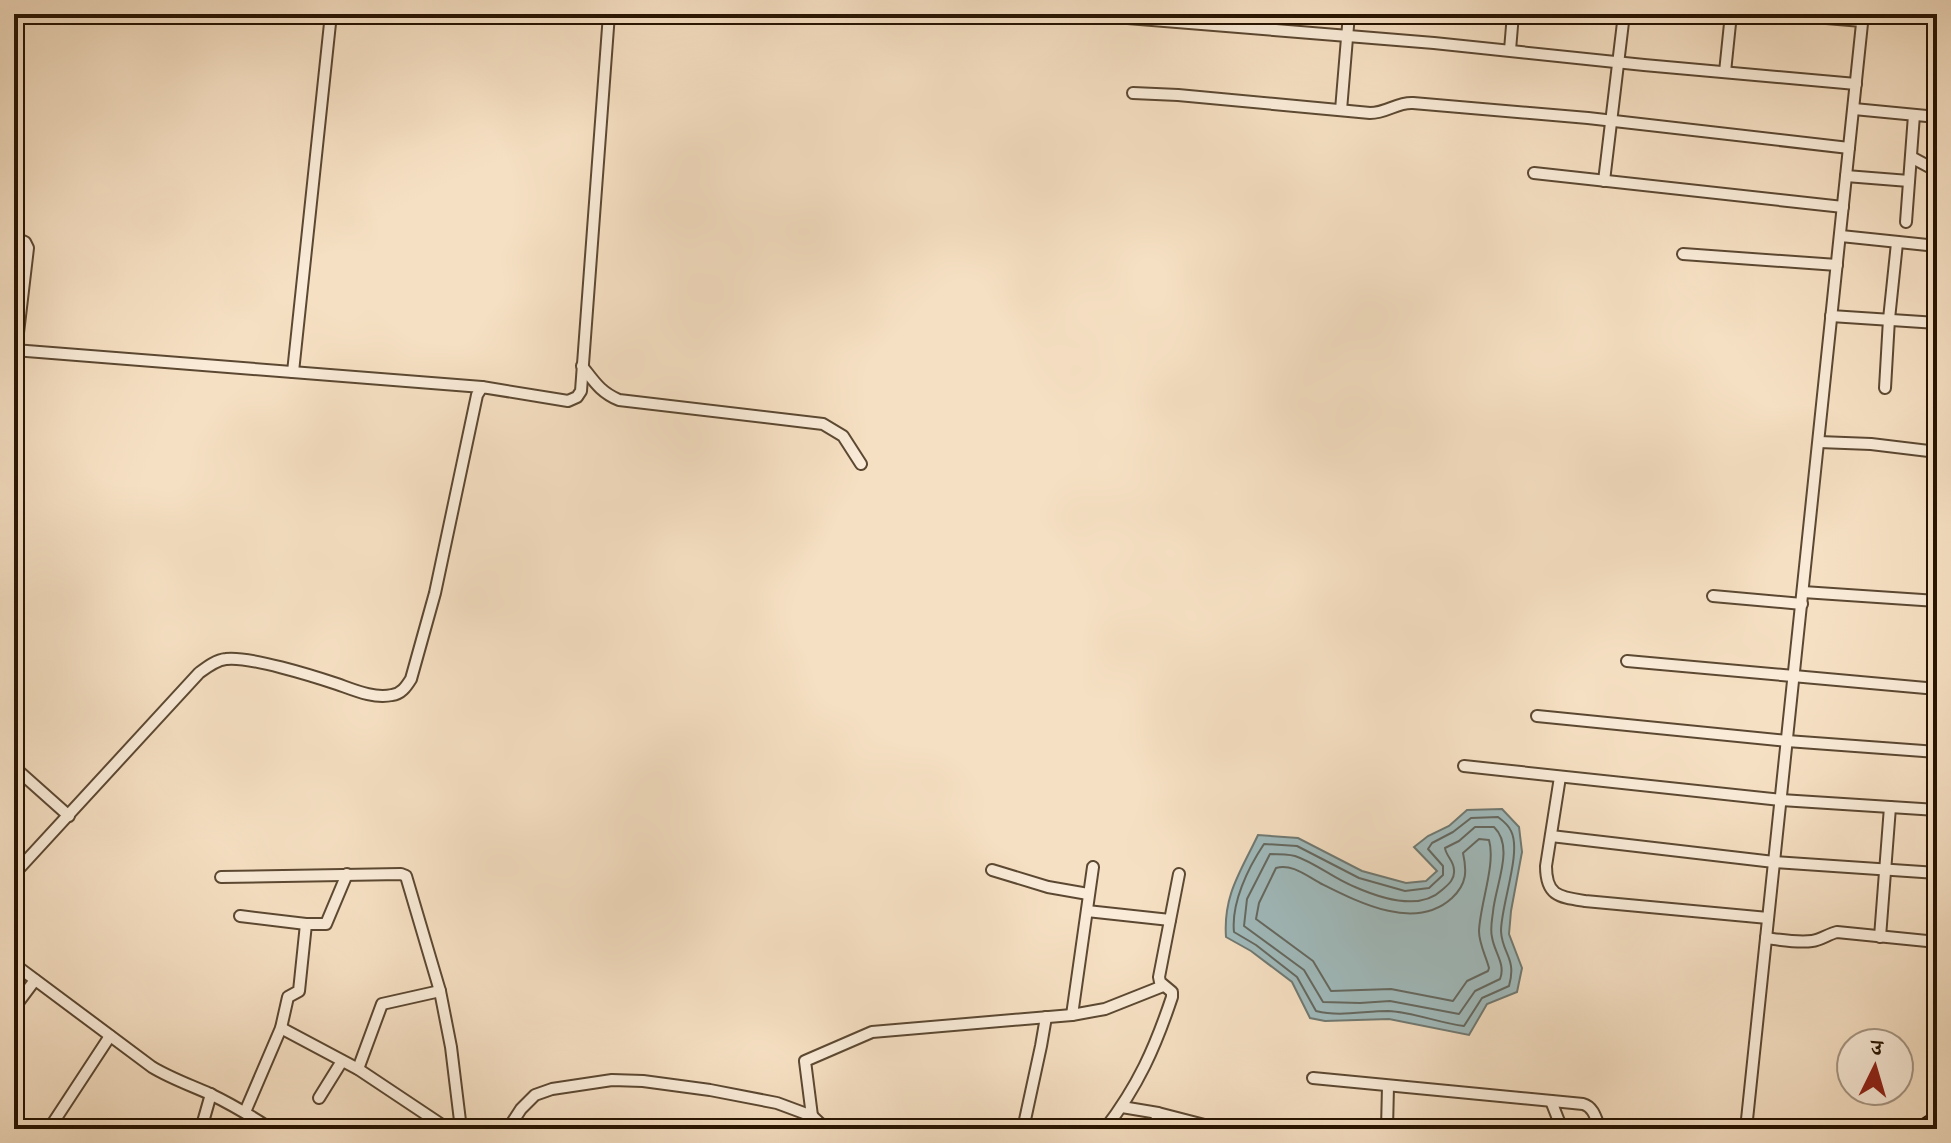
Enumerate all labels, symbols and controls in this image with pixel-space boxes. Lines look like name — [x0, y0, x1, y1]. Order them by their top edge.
north arrow — [1835, 1027, 1915, 1107]
text: उ — [1868, 1030, 1886, 1064]

